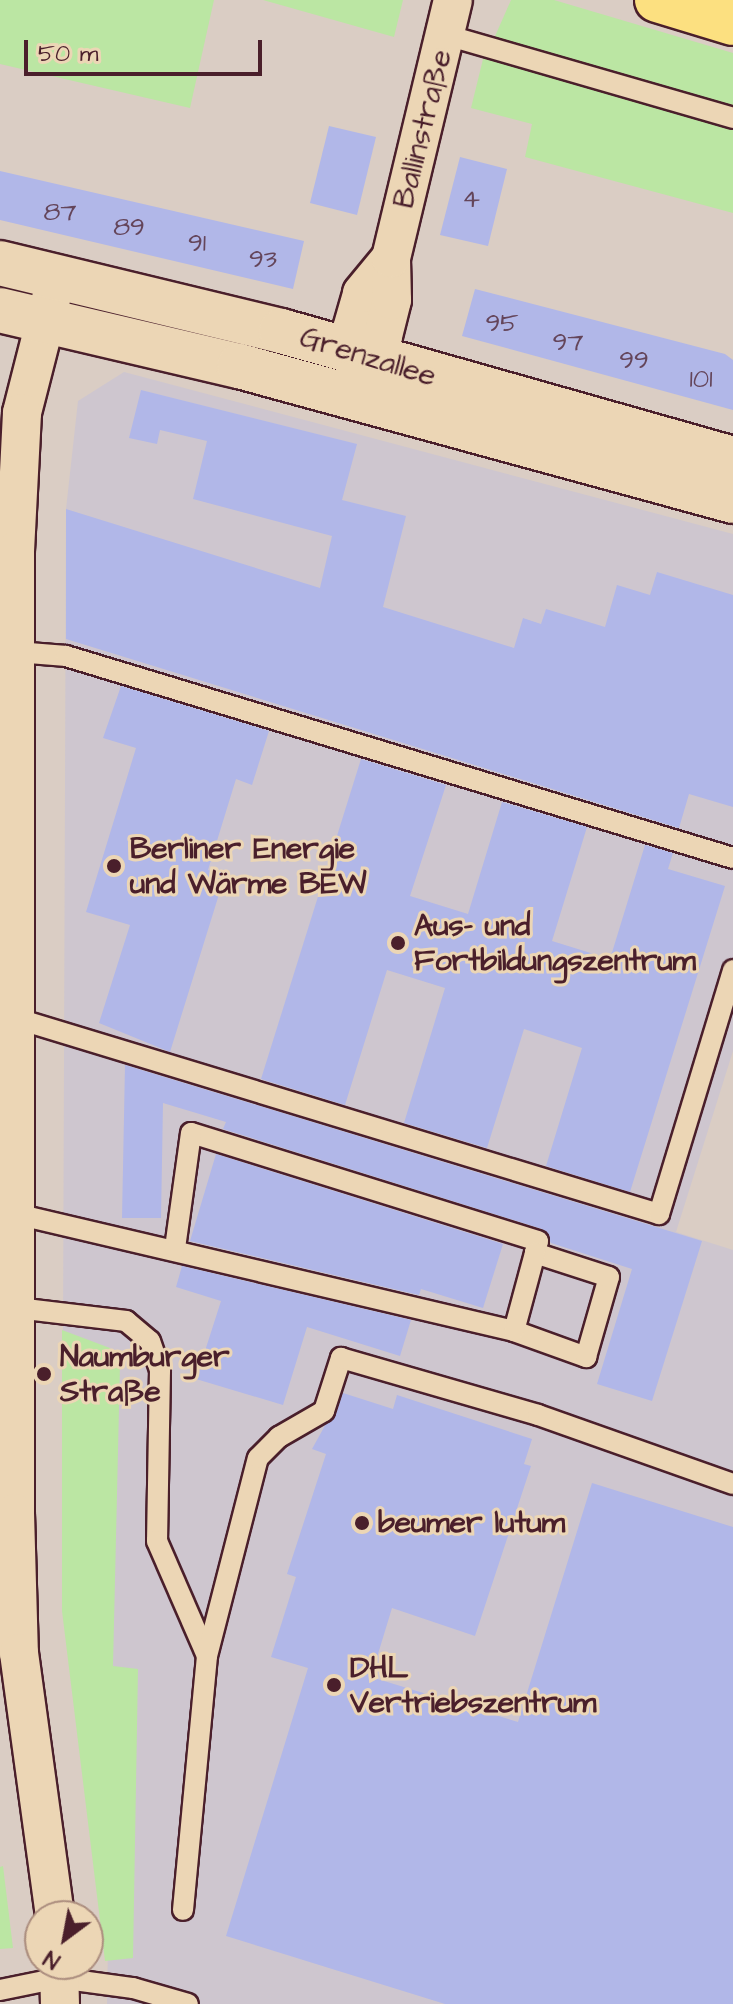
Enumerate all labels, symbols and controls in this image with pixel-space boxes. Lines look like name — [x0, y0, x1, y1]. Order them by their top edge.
scale bar — [28, 24, 266, 74]
text: 50 m — [38, 37, 98, 71]
street label: Ballinstraße — [386, 46, 460, 212]
house number: 4 — [462, 184, 480, 216]
house number: 87 — [44, 197, 76, 229]
house number: 89 — [113, 212, 145, 244]
house number: 91 — [188, 228, 206, 260]
house number: 93 — [249, 244, 277, 276]
house number: 95 — [485, 308, 519, 340]
street label: Grenzallee — [296, 319, 440, 395]
house number: 97 — [553, 327, 583, 359]
house number: 99 — [619, 345, 649, 377]
house number: 101 — [689, 364, 713, 396]
place label: Berliner Energie und Wärme BEW — [130, 831, 367, 902]
marker: Berliner Energie und Wärme BEW — [105, 857, 123, 875]
place label: Aus- und Fortbildungszentrum — [414, 908, 696, 978]
marker: Aus- und Fortbildungszentrum — [389, 934, 407, 952]
place label: Naumburger Straße — [60, 1339, 230, 1410]
marker: Naumburger Straße — [35, 1365, 53, 1383]
place label: beumer lutum — [378, 1505, 565, 1541]
marker: beumer lutum — [353, 1514, 371, 1532]
place label: DHL Vertriebszentrum — [350, 1650, 596, 1720]
marker: DHL Vertriebszentrum — [325, 1676, 343, 1694]
north arrow — [24, 1900, 104, 1980]
text: N — [38, 1942, 66, 1976]

